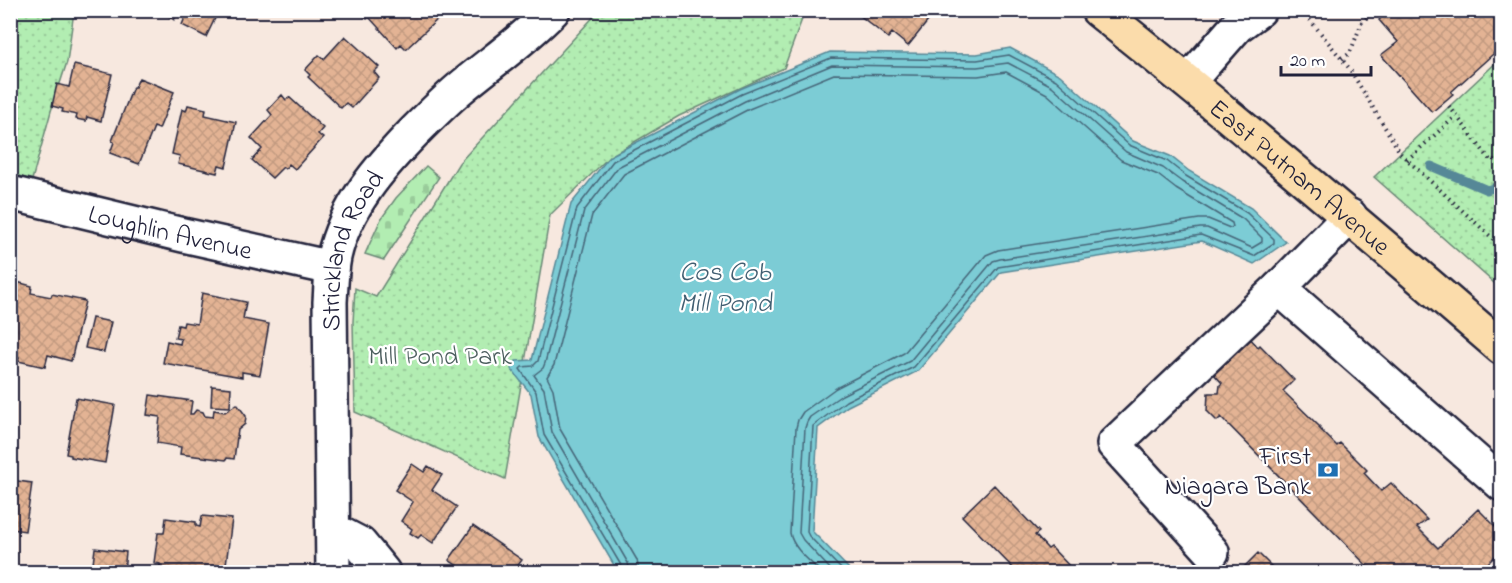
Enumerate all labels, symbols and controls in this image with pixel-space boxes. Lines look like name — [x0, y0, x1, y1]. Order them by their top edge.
scale bar — [1281, 39, 1371, 77]
text: 20 m — [1290, 49, 1325, 75]
street label: East Putnam Avenue — [1200, 91, 1398, 266]
street label: Strickland Road — [314, 163, 395, 331]
street label: Loughlin Avenue — [84, 197, 256, 272]
water label: Cos Cob Mill Pond — [678, 254, 774, 324]
park label: Mill Pond Park — [368, 339, 512, 377]
place label: First Niagara Bank — [1165, 439, 1312, 507]
bank icon: First Niagara Bank — [1316, 458, 1340, 482]

